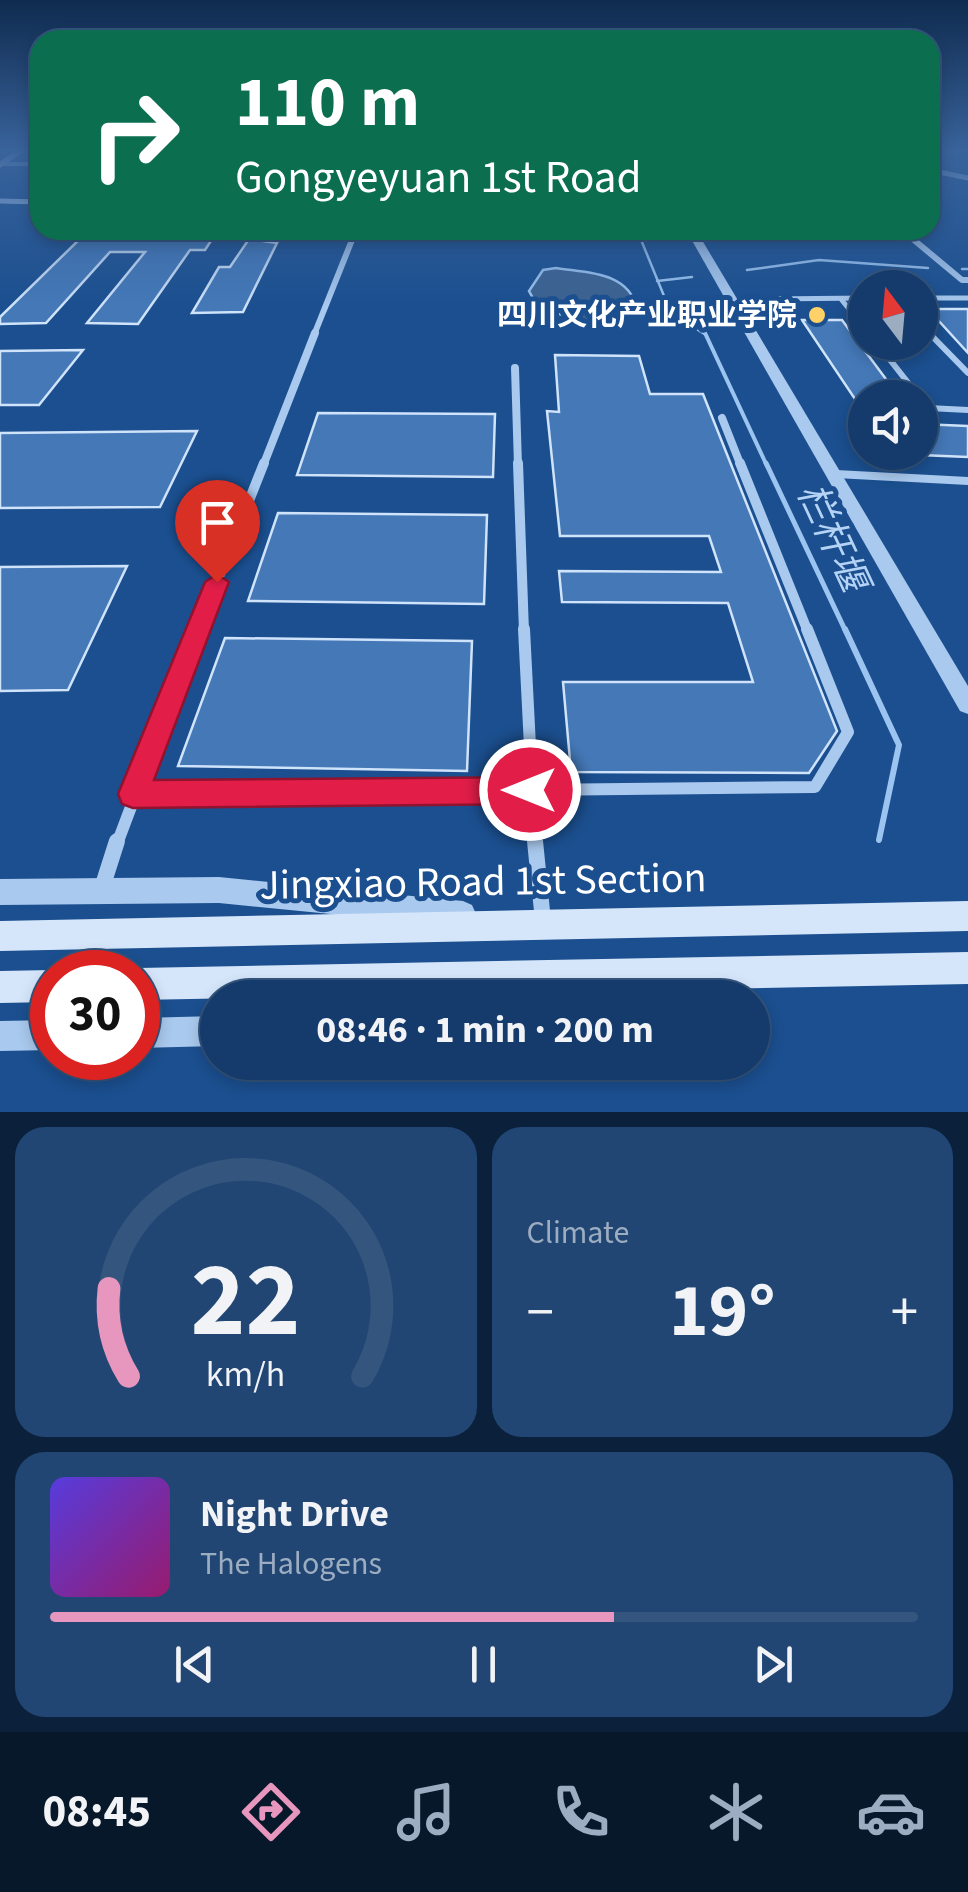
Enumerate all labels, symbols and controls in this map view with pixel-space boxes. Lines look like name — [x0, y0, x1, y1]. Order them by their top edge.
text: 110 m — [235, 53, 420, 153]
icon: right — [70, 70, 200, 200]
text: Gongyeyuan 1st Road — [235, 146, 641, 210]
north arrow — [848, 270, 938, 360]
map controls — [848, 270, 938, 470]
place label: 四川文化产业职业学院 — [497, 294, 797, 337]
marker: 四川文化产业职业学院 — [806, 304, 828, 326]
button: sound — [848, 380, 938, 470]
water label: 栏杆堰 — [783, 474, 883, 606]
pin — [175, 480, 260, 583]
icon: arrive — [190, 495, 245, 550]
position arrow — [478, 738, 582, 842]
street label: Jingxiao Road 1st Section — [259, 848, 707, 916]
speed limit sign: 30 — [30, 950, 160, 1080]
text: 08:46 · 1 min · 200 m — [316, 1003, 654, 1057]
text: Climate — [527, 1210, 629, 1256]
text: 22 — [191, 1228, 301, 1376]
text: 19° — [669, 1258, 776, 1365]
text: − — [527, 1274, 554, 1352]
text: + — [891, 1274, 918, 1352]
text: km/h — [206, 1349, 285, 1400]
text: Night Drive — [200, 1487, 389, 1541]
text: The Halogens — [200, 1541, 382, 1587]
icon: previous — [167, 1637, 222, 1692]
icon: pause — [456, 1637, 511, 1692]
icon: next — [746, 1637, 801, 1692]
icon: directions — [236, 1777, 306, 1847]
icon: music — [391, 1777, 461, 1847]
icon: phone — [546, 1777, 616, 1847]
icon: climate — [701, 1777, 771, 1847]
icon: car — [856, 1777, 926, 1847]
text: 08:45 — [42, 1780, 151, 1844]

